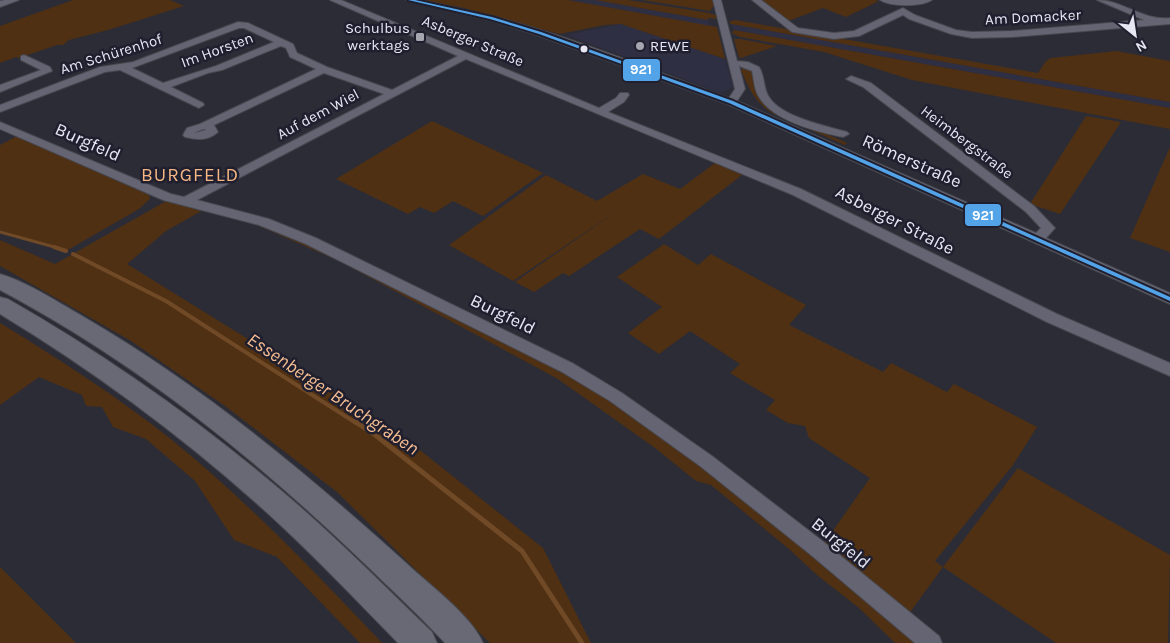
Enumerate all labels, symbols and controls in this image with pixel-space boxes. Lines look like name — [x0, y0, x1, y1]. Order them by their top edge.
street label: Am Domacker — [985, 5, 1082, 28]
north arrow — [1110, 10, 1160, 60]
street label: Asberger Straße — [419, 11, 527, 71]
place label: Schulbus werktags — [345, 19, 410, 54]
street label: Im Horsten — [178, 29, 256, 71]
street label: Am Schürenhof — [58, 30, 165, 78]
marker: Schulbus werktags — [414, 31, 426, 43]
text: N — [1133, 36, 1150, 56]
place label: REWE — [650, 37, 689, 55]
marker: REWE — [634, 40, 646, 52]
unlabelled marker — [579, 44, 589, 54]
line badge: 921 — [622, 58, 661, 82]
text: 921 — [630, 61, 652, 78]
street label: Auf dem Wiel — [274, 85, 362, 143]
street label: Heimbergstraße — [917, 102, 1017, 182]
street label: Burgfeld — [52, 118, 124, 166]
street label: Römerstraße — [859, 129, 965, 193]
district label: BURGFELD — [141, 164, 239, 186]
street label: Asberger Straße — [832, 181, 958, 259]
line badge: 921 — [964, 203, 1002, 227]
text: 921 — [972, 207, 994, 224]
street label: Burgfeld — [467, 289, 539, 339]
water label: Essenberger Bruchgraben — [243, 328, 423, 460]
street label: Burgfeld — [807, 513, 875, 573]

